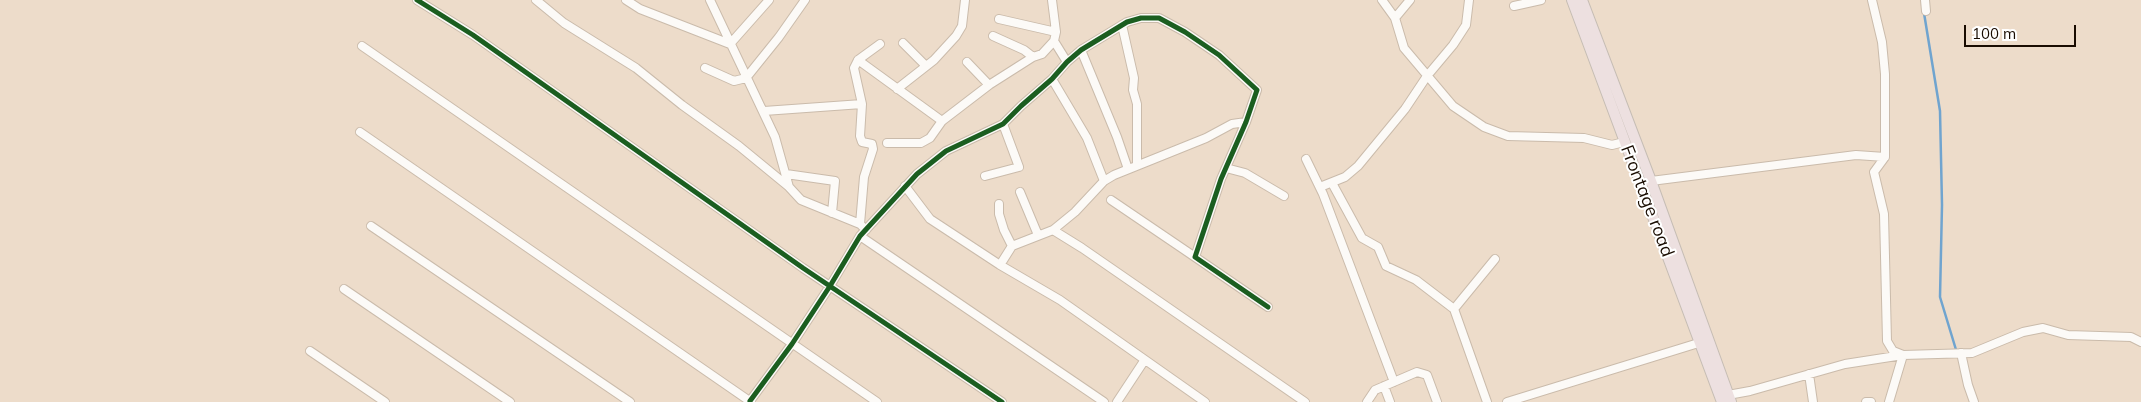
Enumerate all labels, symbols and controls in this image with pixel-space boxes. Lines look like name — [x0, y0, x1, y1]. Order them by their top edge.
scale bar — [1966, 15, 2078, 47]
text: 100 m — [1972, 24, 2016, 43]
street label: Frontage road — [1616, 142, 1678, 260]

